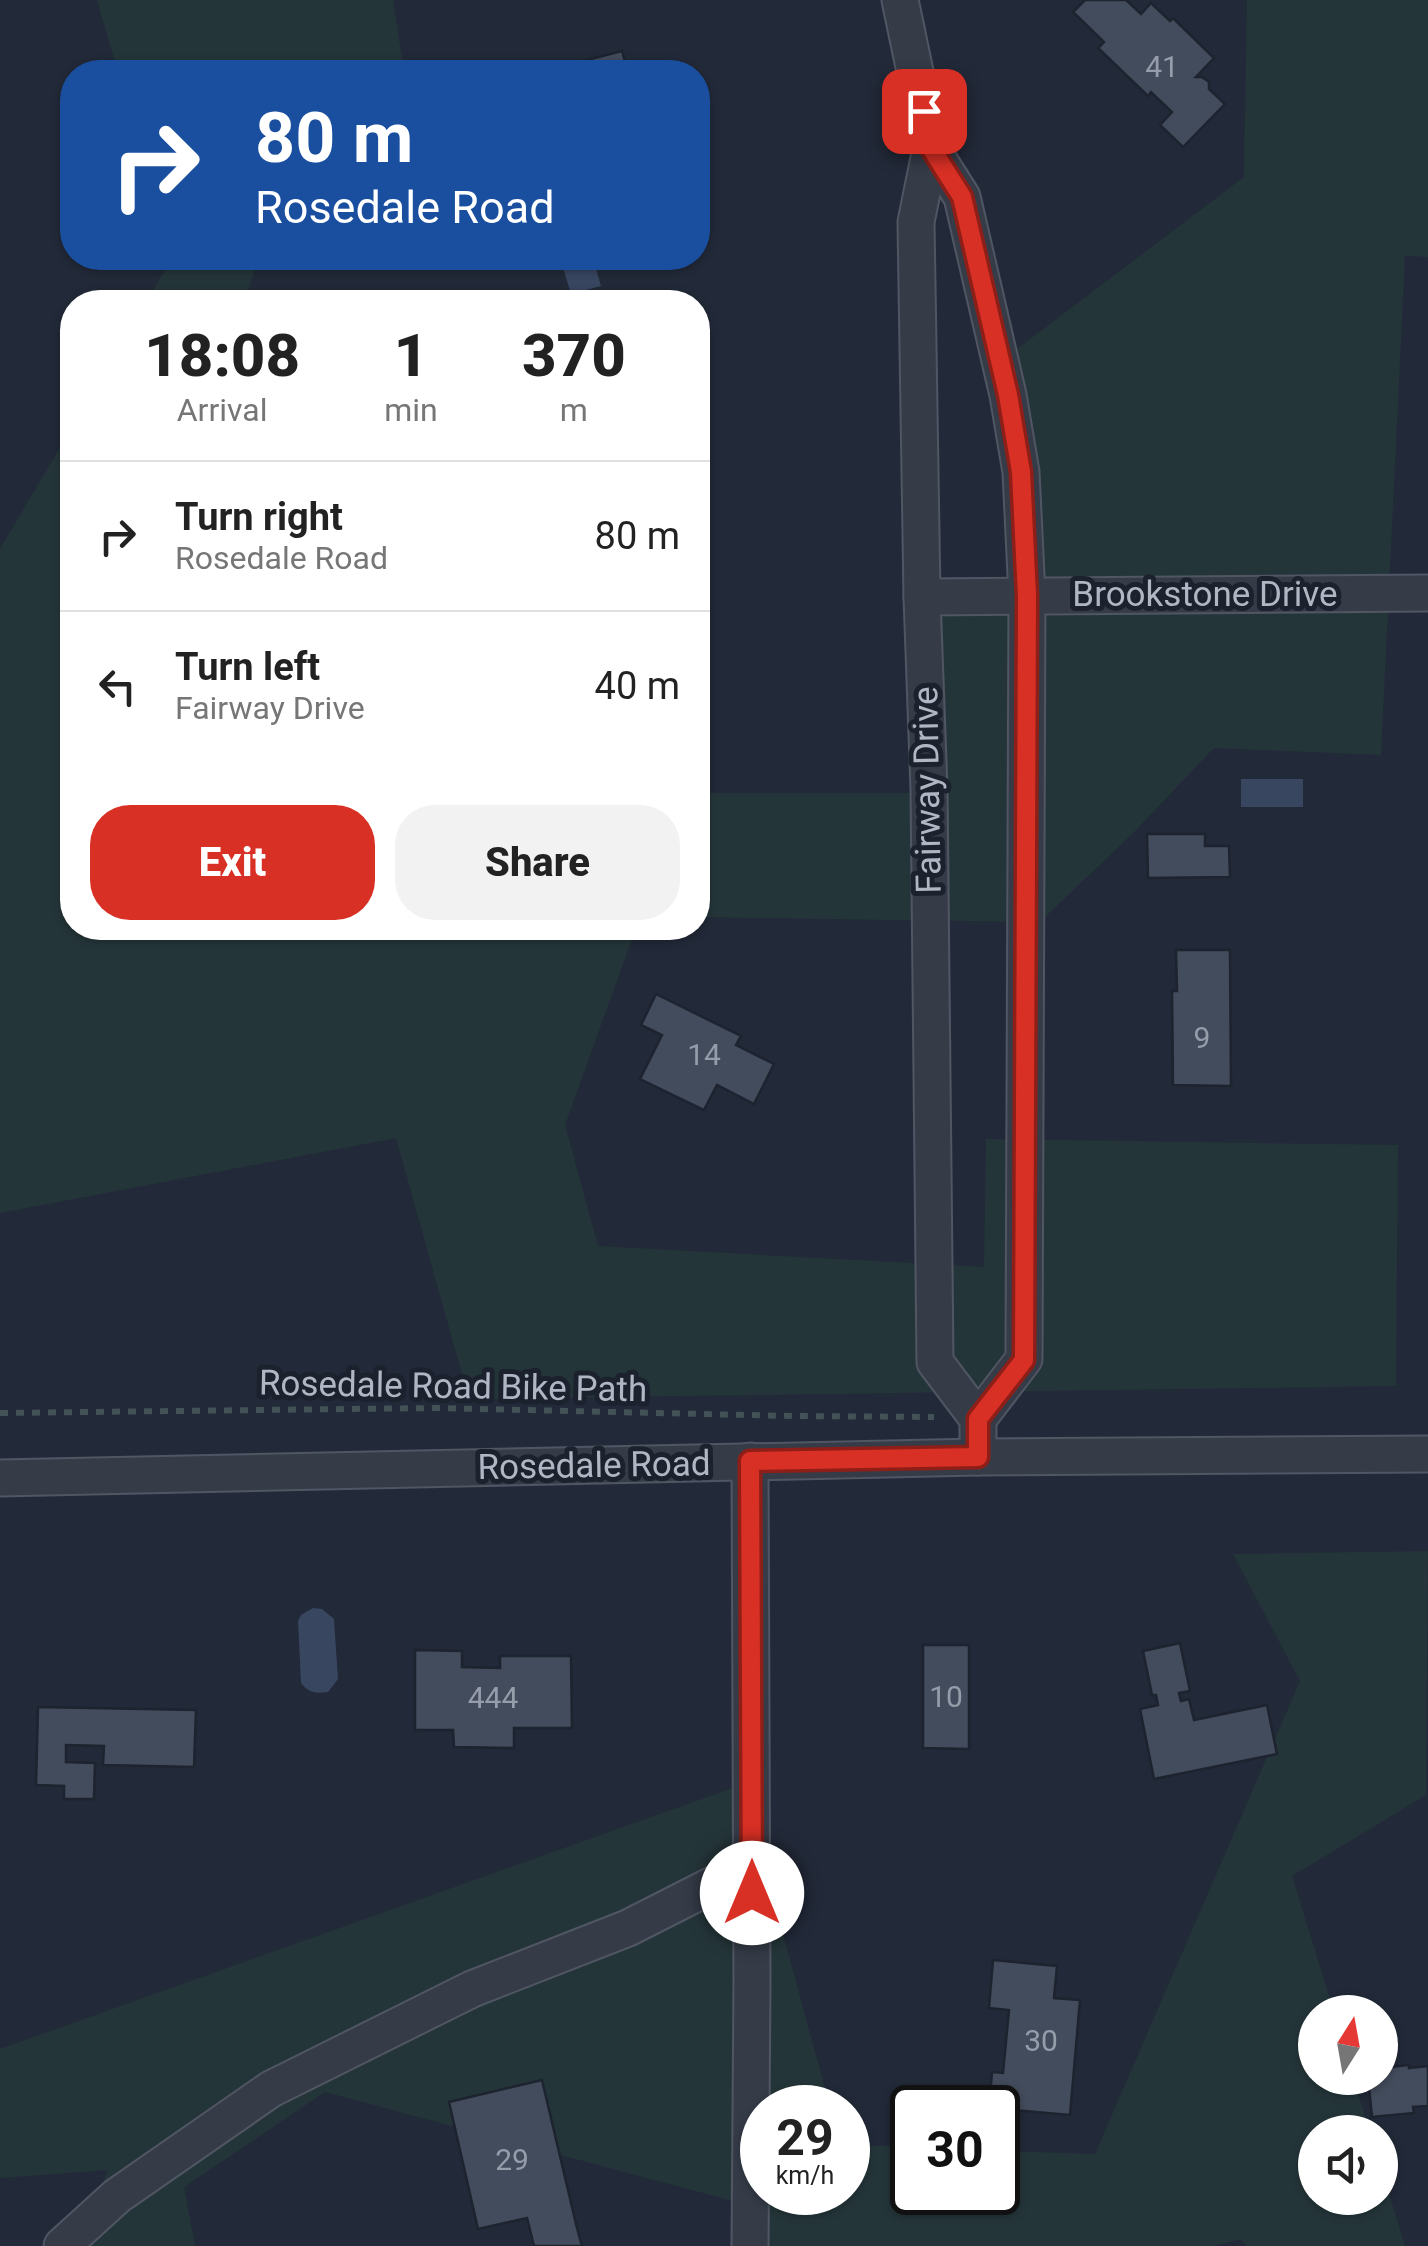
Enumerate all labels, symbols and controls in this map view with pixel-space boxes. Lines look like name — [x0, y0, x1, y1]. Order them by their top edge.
house number: 41 — [1145, 49, 1179, 84]
pin — [882, 69, 967, 154]
icon: arrive — [897, 84, 952, 139]
text: 80 m — [255, 97, 413, 179]
icon: right — [90, 100, 220, 230]
text: Rosedale Road — [255, 181, 555, 234]
text: 18:08 — [144, 320, 300, 391]
text: 1 — [394, 320, 428, 391]
text: 370 — [522, 320, 626, 391]
text: Arrival — [177, 391, 268, 429]
text: min — [384, 391, 438, 429]
text: m — [560, 391, 588, 429]
text: Turn right — [175, 495, 343, 539]
icon: right — [90, 509, 145, 564]
text: 80 m — [595, 514, 680, 558]
text: Rosedale Road — [175, 539, 388, 577]
street label: Brookstone Drive — [1072, 574, 1338, 615]
text: Turn left — [175, 645, 320, 689]
icon: left — [90, 659, 145, 714]
text: 40 m — [595, 664, 680, 708]
street label: Fairway Drive — [905, 686, 950, 894]
text: Fairway Drive — [175, 689, 365, 727]
button: Exit — [90, 805, 375, 920]
button: Share — [395, 805, 680, 920]
house number: 9 — [1194, 1020, 1210, 1055]
house number: 14 — [687, 1037, 721, 1072]
street label: Rosedale Road Bike Path — [259, 1363, 647, 1410]
street label: Rosedale Road — [477, 1443, 711, 1488]
house number: 10 — [929, 1679, 963, 1714]
house number: 444 — [468, 1680, 518, 1715]
position arrow — [700, 1841, 804, 1945]
north arrow — [1298, 1995, 1398, 2095]
map controls — [1298, 1995, 1398, 2215]
house number: 30 — [1024, 2023, 1058, 2058]
speed limit sign: 30 — [890, 2085, 1020, 2215]
text: 29 — [776, 2109, 834, 2167]
button: sound — [1298, 2115, 1398, 2215]
house number: 29 — [495, 2142, 529, 2177]
text: km/h — [776, 2161, 834, 2190]

